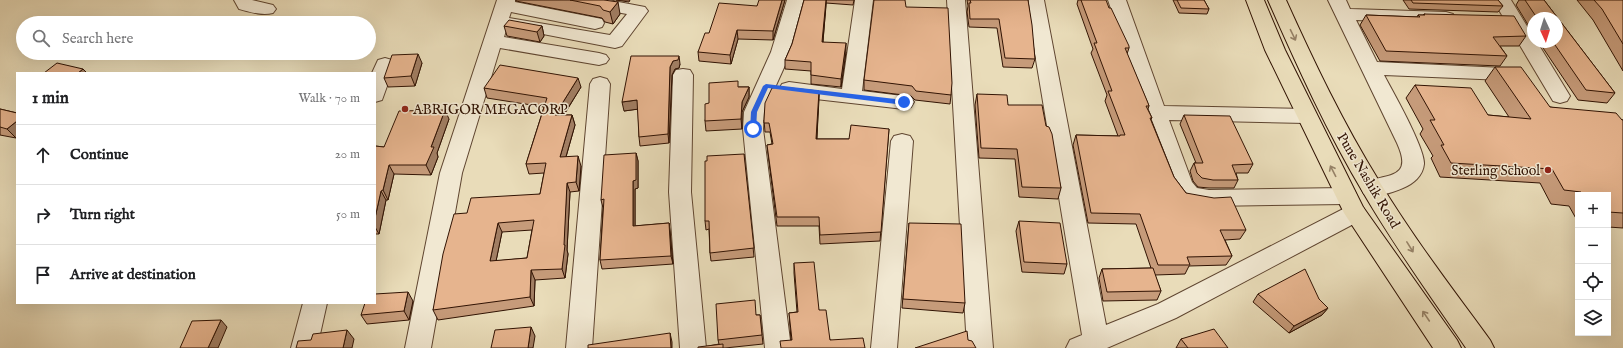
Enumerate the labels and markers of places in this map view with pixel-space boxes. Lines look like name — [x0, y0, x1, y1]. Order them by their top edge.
place label: ABRIGOR MEGACORP — [412, 101, 568, 119]
marker: ABRIGOR MEGACORP — [400, 104, 410, 114]
place label: Sterling School — [1451, 162, 1540, 180]
marker: Sterling School — [1543, 165, 1553, 175]

